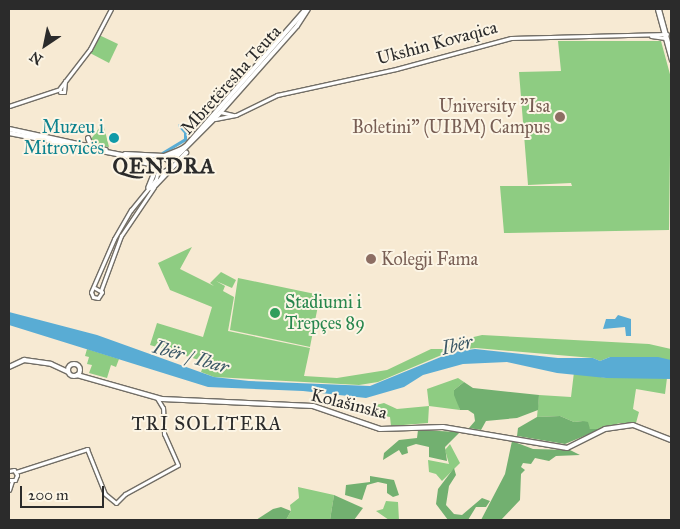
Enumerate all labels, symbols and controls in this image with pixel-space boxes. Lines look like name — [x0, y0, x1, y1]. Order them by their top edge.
street label: Ukshin Kovaqica — [374, 17, 500, 69]
north arrow — [20, 20, 70, 70]
street label: Mbretëresha Teuta — [176, 21, 286, 139]
text: N — [27, 47, 46, 68]
place label: University "Isa Boletini" (UIBM) Campus — [352, 96, 550, 138]
marker: University "Isa Boletini" (UIBM) Campus — [554, 111, 566, 123]
place label: Muzeu i Mitrovicës — [23, 117, 104, 160]
marker: Muzeu i Mitrovicës — [108, 132, 120, 144]
district label: QENDRA — [112, 153, 216, 179]
place label: Kolegji Fama — [381, 248, 478, 270]
marker: Kolegji Fama — [365, 253, 377, 265]
place label: Stadiumi i Trepçes 89 — [285, 292, 365, 334]
marker: Stadiumi i Trepçes 89 — [269, 307, 281, 319]
water label: Ibër — [439, 330, 475, 360]
water label: Ibër / Ibar — [151, 335, 231, 379]
street label: Kolašinska — [309, 384, 389, 424]
district label: TRI SOLITERA — [130, 413, 284, 435]
scale bar — [22, 476, 106, 508]
text: 200 m — [28, 486, 69, 504]

